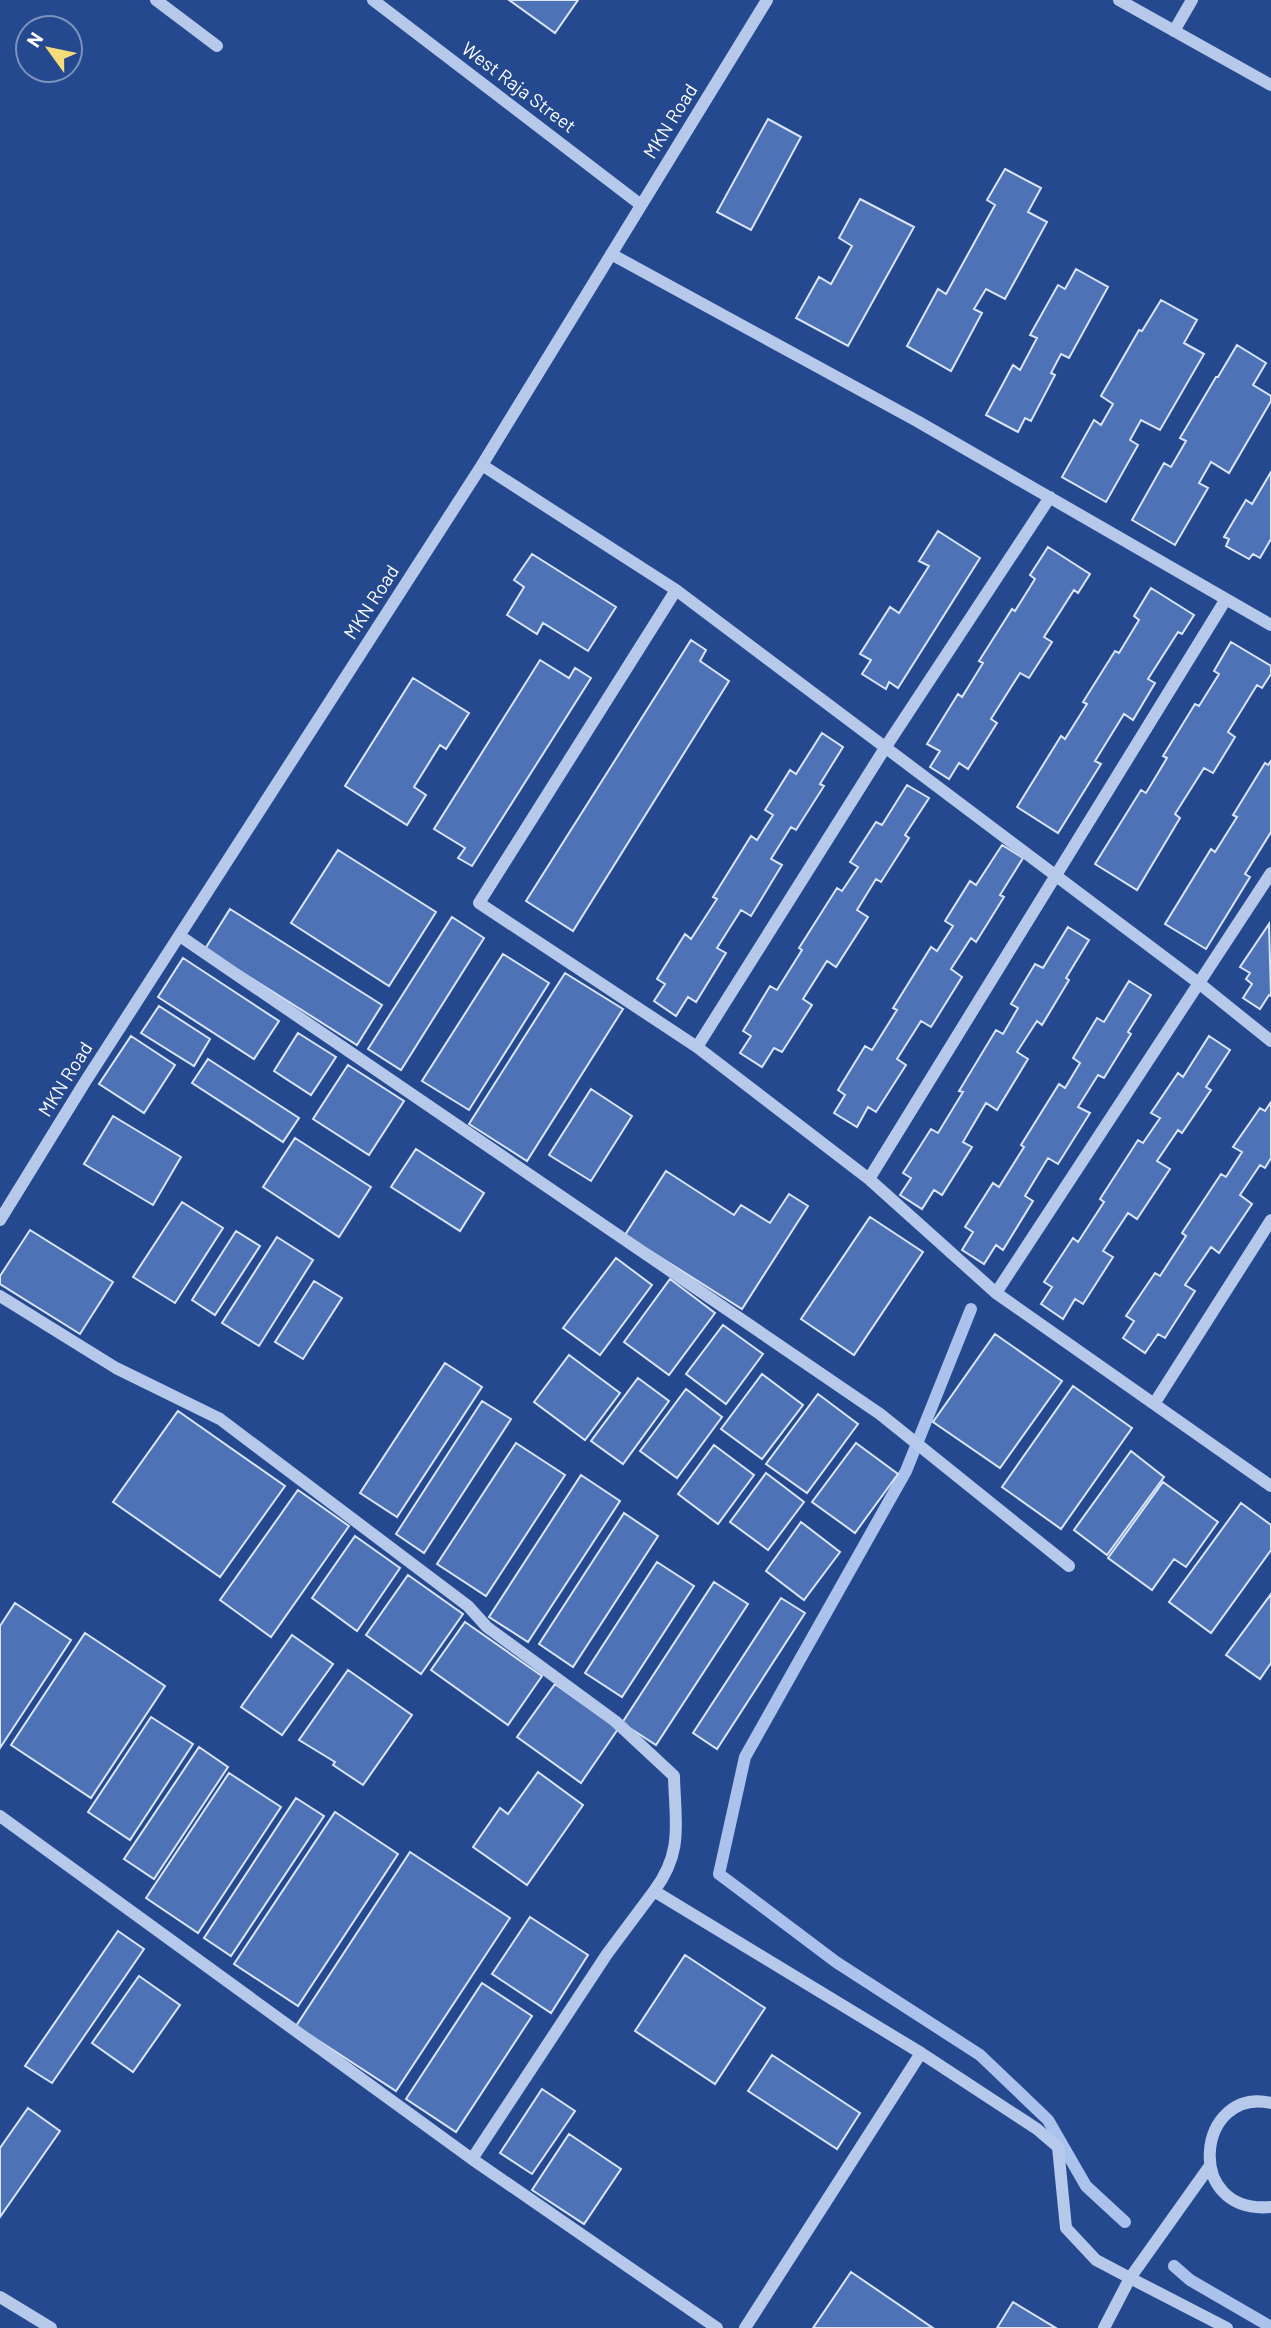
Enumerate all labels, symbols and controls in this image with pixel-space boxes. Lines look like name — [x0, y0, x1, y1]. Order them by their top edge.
north arrow — [14, 14, 84, 84]
text: N — [21, 28, 47, 51]
street label: West Raja Street — [458, 36, 581, 137]
street label: MKN Road — [638, 79, 702, 162]
street label: MKN Road — [338, 560, 403, 643]
street label: MKN Road — [33, 1037, 97, 1120]

